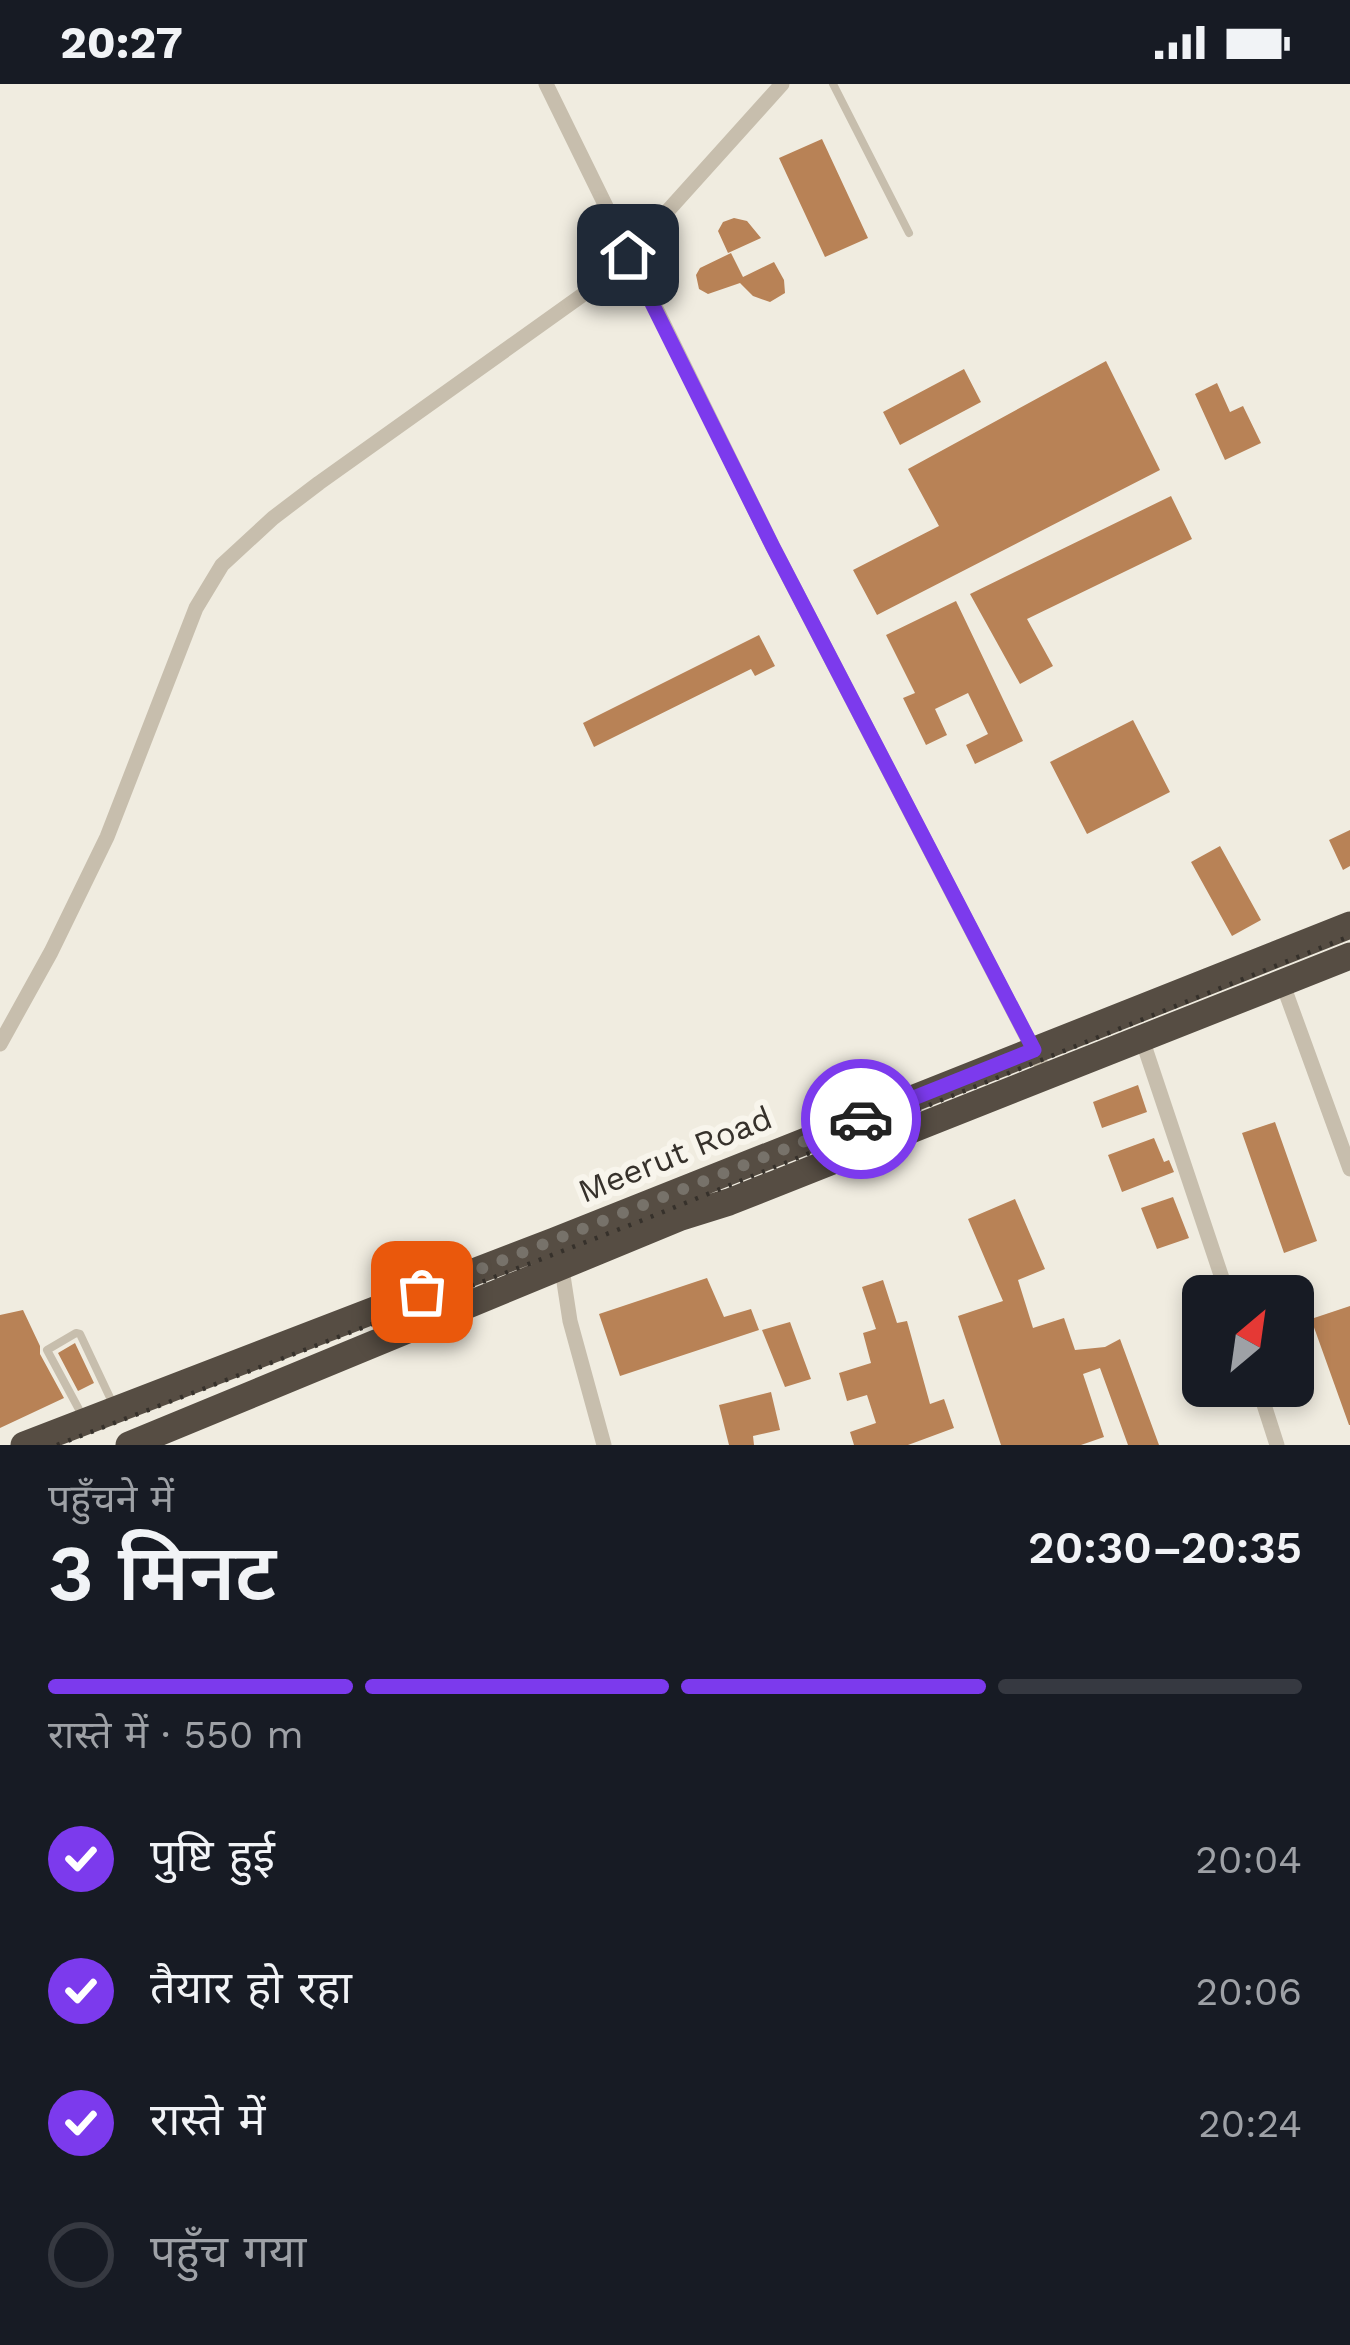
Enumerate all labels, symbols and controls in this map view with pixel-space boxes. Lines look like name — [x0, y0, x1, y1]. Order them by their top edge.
text: 20:27 — [60, 16, 183, 69]
pin — [577, 204, 679, 306]
icon: home — [595, 222, 661, 288]
courier — [801, 1059, 921, 1179]
icon: car — [828, 1086, 894, 1152]
street label: Meerut Road — [572, 1097, 778, 1211]
pin — [371, 1241, 473, 1343]
icon: bag — [389, 1259, 455, 1325]
north arrow — [1182, 1275, 1314, 1407]
map controls — [1182, 1275, 1314, 1407]
text: पहुँचने में — [48, 1476, 174, 1521]
text: 20:30–20:35 — [1028, 1521, 1302, 1574]
text: 3 मिनट — [48, 1527, 276, 1619]
text: रास्ते में · 550 m — [48, 1712, 304, 1757]
icon: check — [48, 1826, 114, 1892]
text: पुष्टि हुई — [150, 1829, 275, 1882]
text: 20:04 — [1195, 1837, 1302, 1882]
icon: check — [48, 1958, 114, 2024]
text: तैयार हो रहा — [150, 1961, 352, 2014]
text: 20:06 — [1195, 1969, 1302, 2014]
icon: check — [48, 2090, 114, 2156]
text: रास्ते में — [150, 2093, 265, 2146]
text: 20:24 — [1198, 2101, 1302, 2146]
text: पहुँच गया — [150, 2225, 306, 2278]

